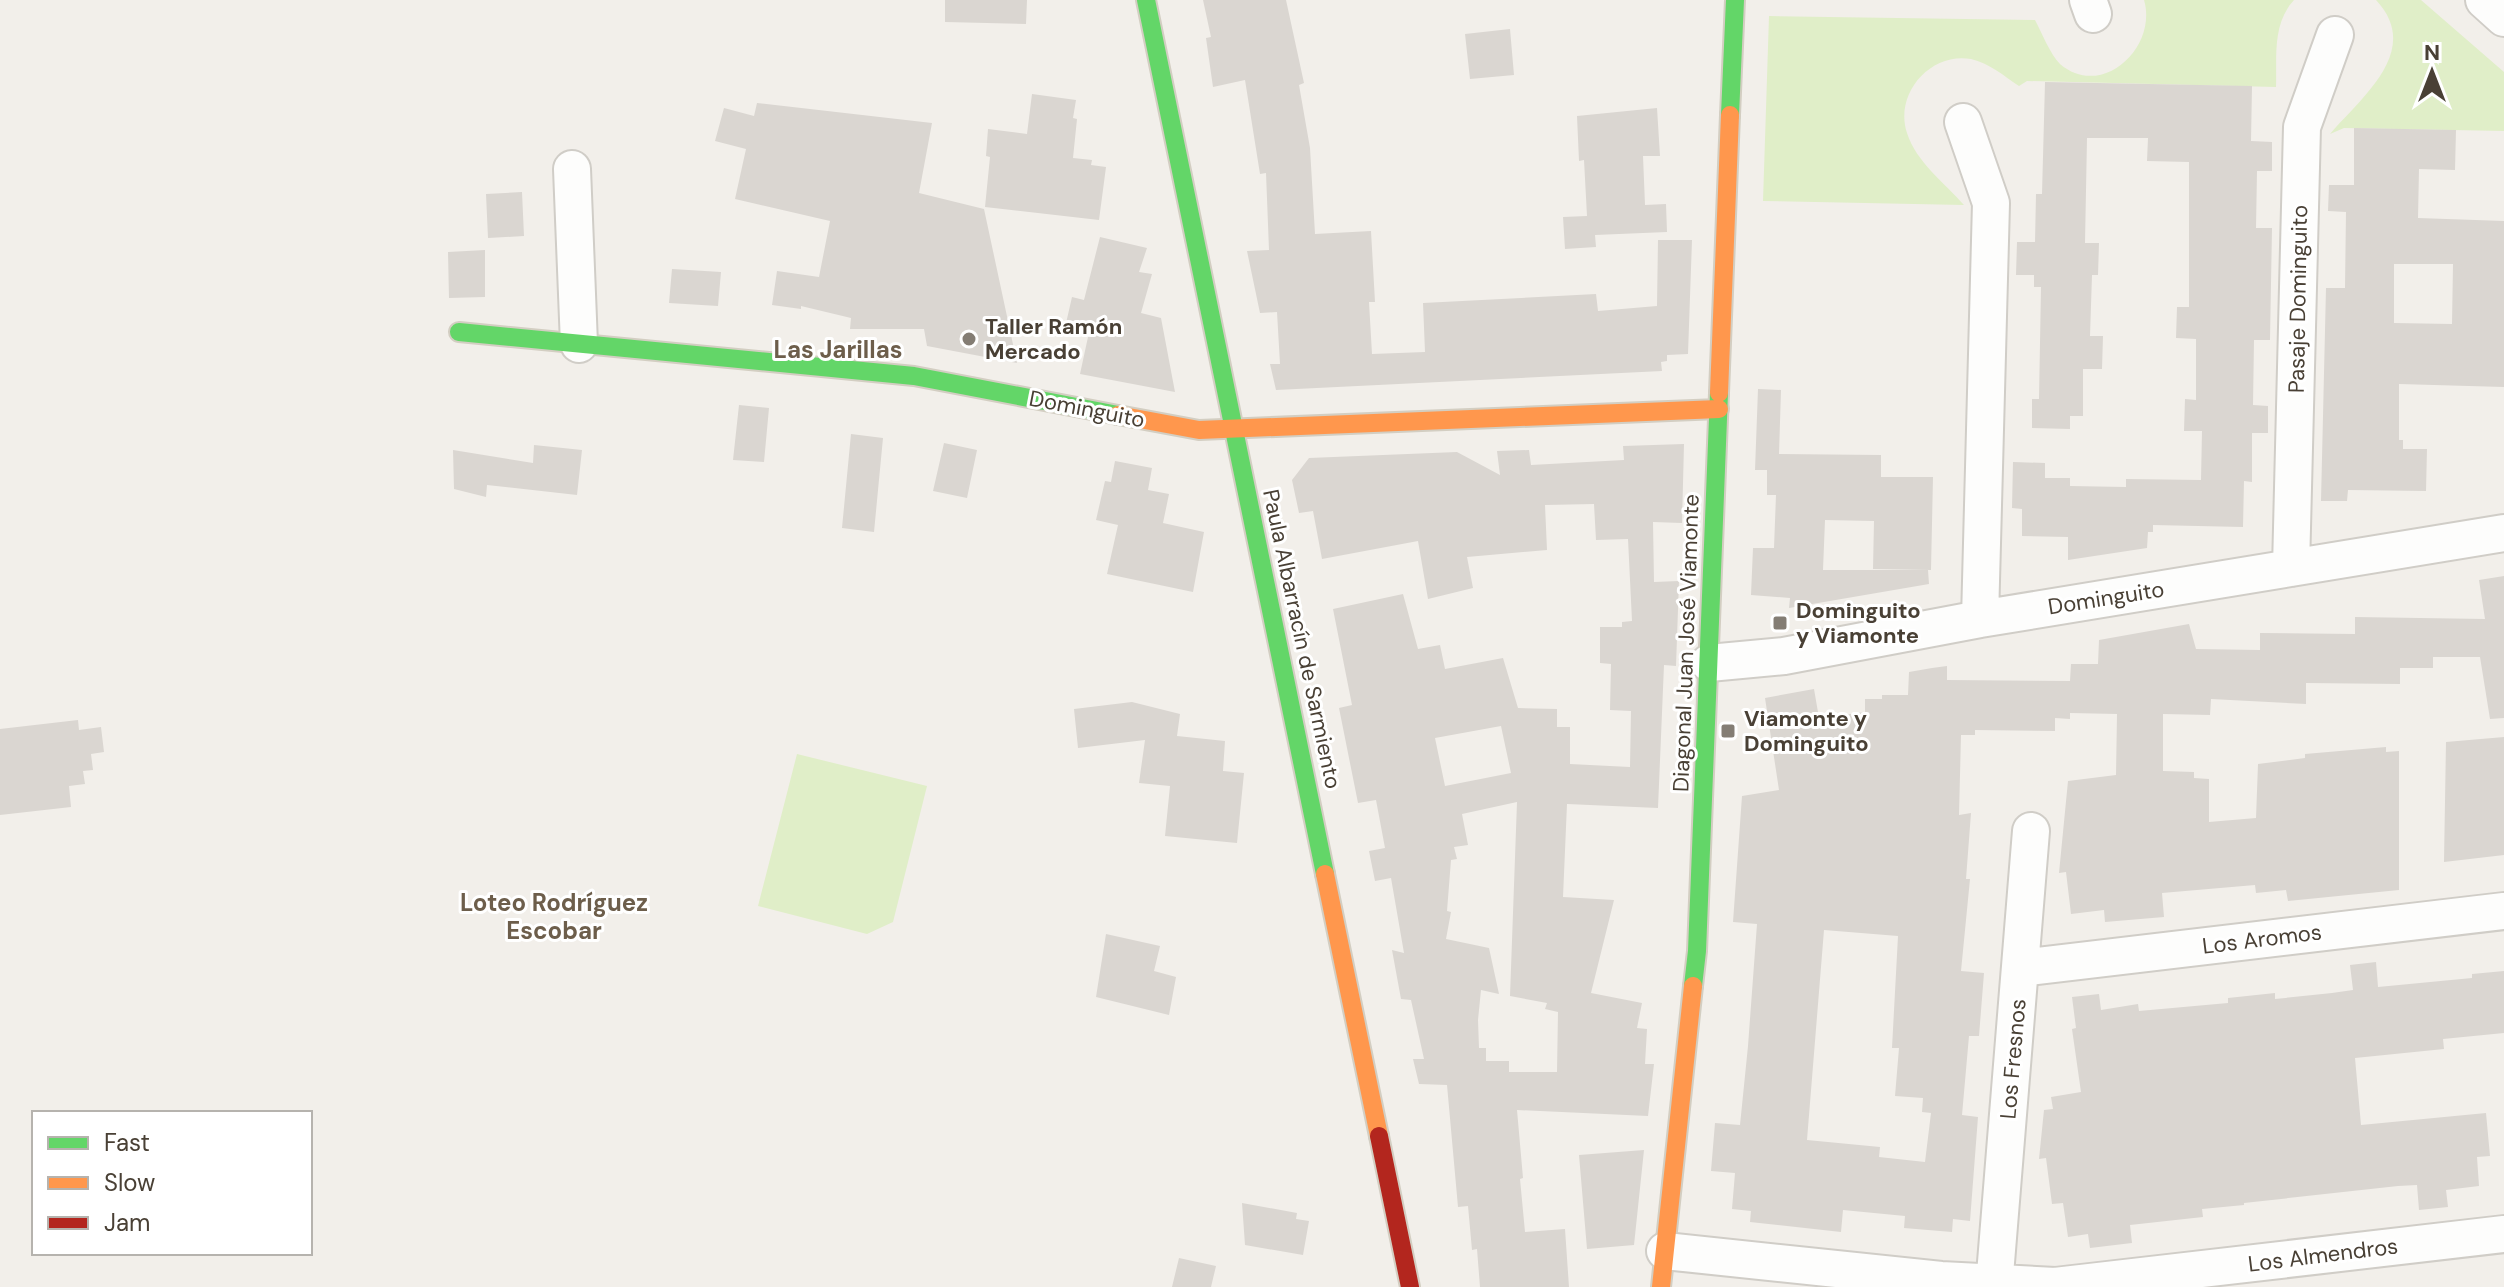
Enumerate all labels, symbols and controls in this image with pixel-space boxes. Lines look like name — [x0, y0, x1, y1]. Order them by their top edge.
north arrow — [2392, 32, 2472, 112]
text: N — [2424, 38, 2440, 67]
street label: Pasaje Dominguito — [2282, 205, 2314, 393]
place label: Taller Ramón Mercado — [985, 312, 1122, 366]
marker: Taller Ramón Mercado — [960, 330, 978, 348]
district label: Las Jarillas — [774, 334, 902, 365]
street label: Dominguito — [1027, 384, 1147, 434]
street label: Paula Albarracín de Sarmiento — [1256, 487, 1348, 791]
street label: Diagonal Juan José Viamonte — [1666, 493, 1706, 793]
street label: Dominguito — [2046, 575, 2166, 621]
place label: Dominguito y Viamonte — [1796, 596, 1921, 650]
marker: Dominguito y Viamonte — [1771, 614, 1789, 632]
place label: Viamonte y Dominguito — [1744, 704, 1869, 758]
marker: Viamonte y Dominguito — [1719, 722, 1737, 740]
district label: Loteo Rodríguez Escobar — [460, 887, 648, 946]
street label: Los Aromos — [2201, 917, 2323, 961]
street label: Los Fresnos — [1993, 998, 2033, 1120]
legend — [32, 1111, 312, 1255]
text: Fast — [104, 1127, 150, 1158]
text: Slow — [104, 1167, 155, 1198]
text: Jam — [104, 1207, 150, 1238]
street label: Los Almendros — [2246, 1231, 2400, 1279]

